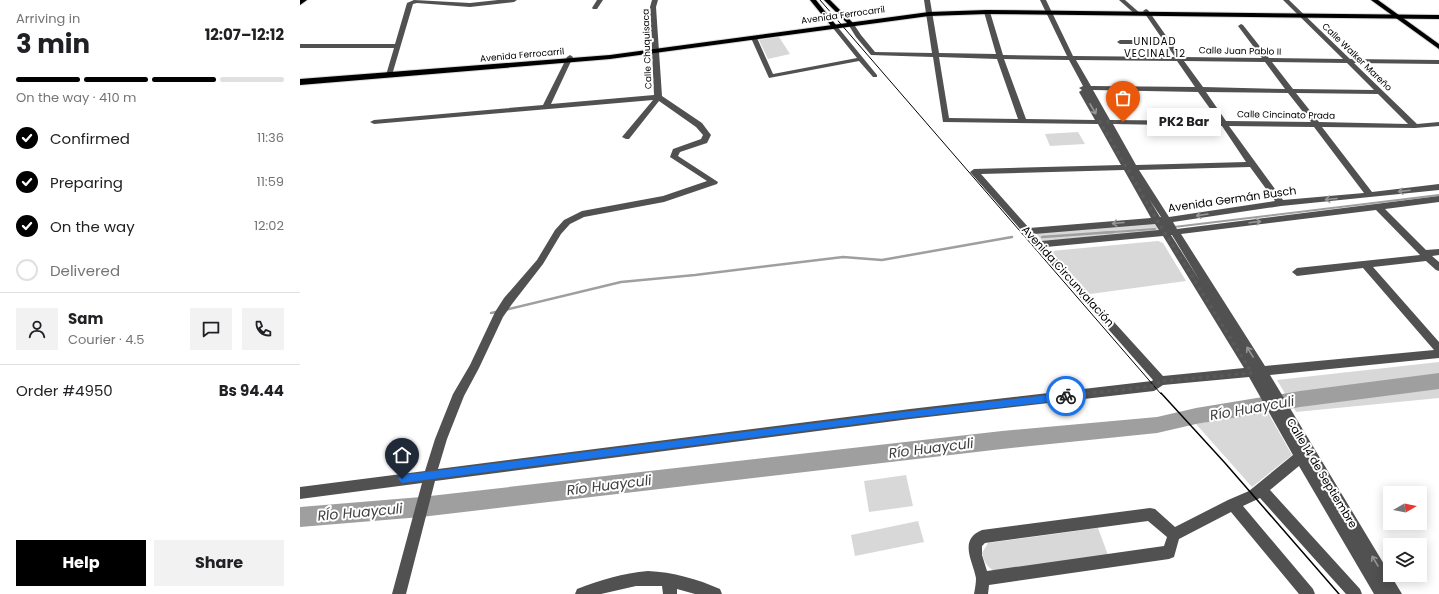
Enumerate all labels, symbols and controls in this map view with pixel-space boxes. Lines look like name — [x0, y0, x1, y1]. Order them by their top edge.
street label: Avenida Ferrocarril — [800, 3, 886, 27]
text: Arriving in — [16, 9, 80, 28]
street label: Calle Chuquisaca — [640, 9, 654, 89]
street label: Calle Walker Mareño — [1319, 20, 1395, 94]
text: 12:07–12:12 — [205, 24, 284, 45]
text: 3 min — [16, 26, 90, 62]
district label: UNIDAD VECINAL 12 — [1124, 34, 1186, 61]
street label: Calle Juan Pablo II — [1199, 44, 1281, 58]
street label: Avenida Ferrocarril — [479, 45, 565, 65]
pin — [1106, 81, 1140, 122]
icon: bag — [1112, 87, 1134, 109]
text: On the way · 410 m — [16, 88, 136, 107]
one-way arrow — [1089, 103, 1097, 115]
callout: PK2 Bar — [1147, 108, 1221, 136]
street label: Calle Cincinato Prada — [1237, 108, 1335, 122]
text: PK2 Bar — [1159, 112, 1209, 131]
icon: check — [16, 127, 38, 149]
text: Confirmed — [50, 128, 130, 149]
text: 11:36 — [257, 128, 284, 147]
icon: check — [16, 171, 38, 193]
text: Preparing — [50, 172, 123, 193]
text: 11:59 — [257, 172, 284, 191]
street label: Avenida Germán Busch — [1167, 182, 1297, 216]
one-way arrow — [1398, 187, 1411, 195]
one-way arrow — [1325, 195, 1338, 202]
one-way arrow — [1196, 211, 1209, 219]
icon: check — [16, 215, 38, 237]
text: On the way — [50, 216, 135, 237]
text: 12:02 — [254, 216, 284, 235]
one-way arrow — [1248, 218, 1261, 226]
one-way arrow — [1112, 220, 1125, 227]
street label: Avenida Circunvalación — [1018, 222, 1118, 330]
text: Delivered — [50, 260, 120, 281]
button: person — [16, 308, 58, 350]
text: Sam — [68, 308, 103, 329]
button: chat — [190, 308, 232, 350]
button: phone — [242, 308, 284, 350]
text: Courier · 4.5 — [68, 330, 144, 349]
one-way arrow — [1246, 347, 1254, 358]
courier — [1046, 376, 1086, 416]
text: Order #4950 — [16, 380, 113, 401]
text: Bs 94.44 — [219, 380, 284, 401]
icon: bike — [1055, 385, 1077, 407]
water label: Río Huayculi — [1208, 391, 1296, 425]
street label: Calle 14 de Septiembre — [1283, 415, 1361, 531]
water label: Río Huayculi — [887, 433, 975, 463]
pin — [385, 438, 419, 479]
icon: home — [391, 444, 413, 466]
water label: Río Huayculi — [565, 470, 653, 500]
north arrow — [1383, 486, 1427, 530]
map controls — [1383, 486, 1427, 582]
water label: RÍo Huayculi — [317, 498, 404, 526]
button: layers — [1383, 538, 1427, 582]
button: Help — [16, 540, 146, 586]
button: Share — [154, 540, 284, 586]
one-way arrow — [1370, 555, 1378, 567]

